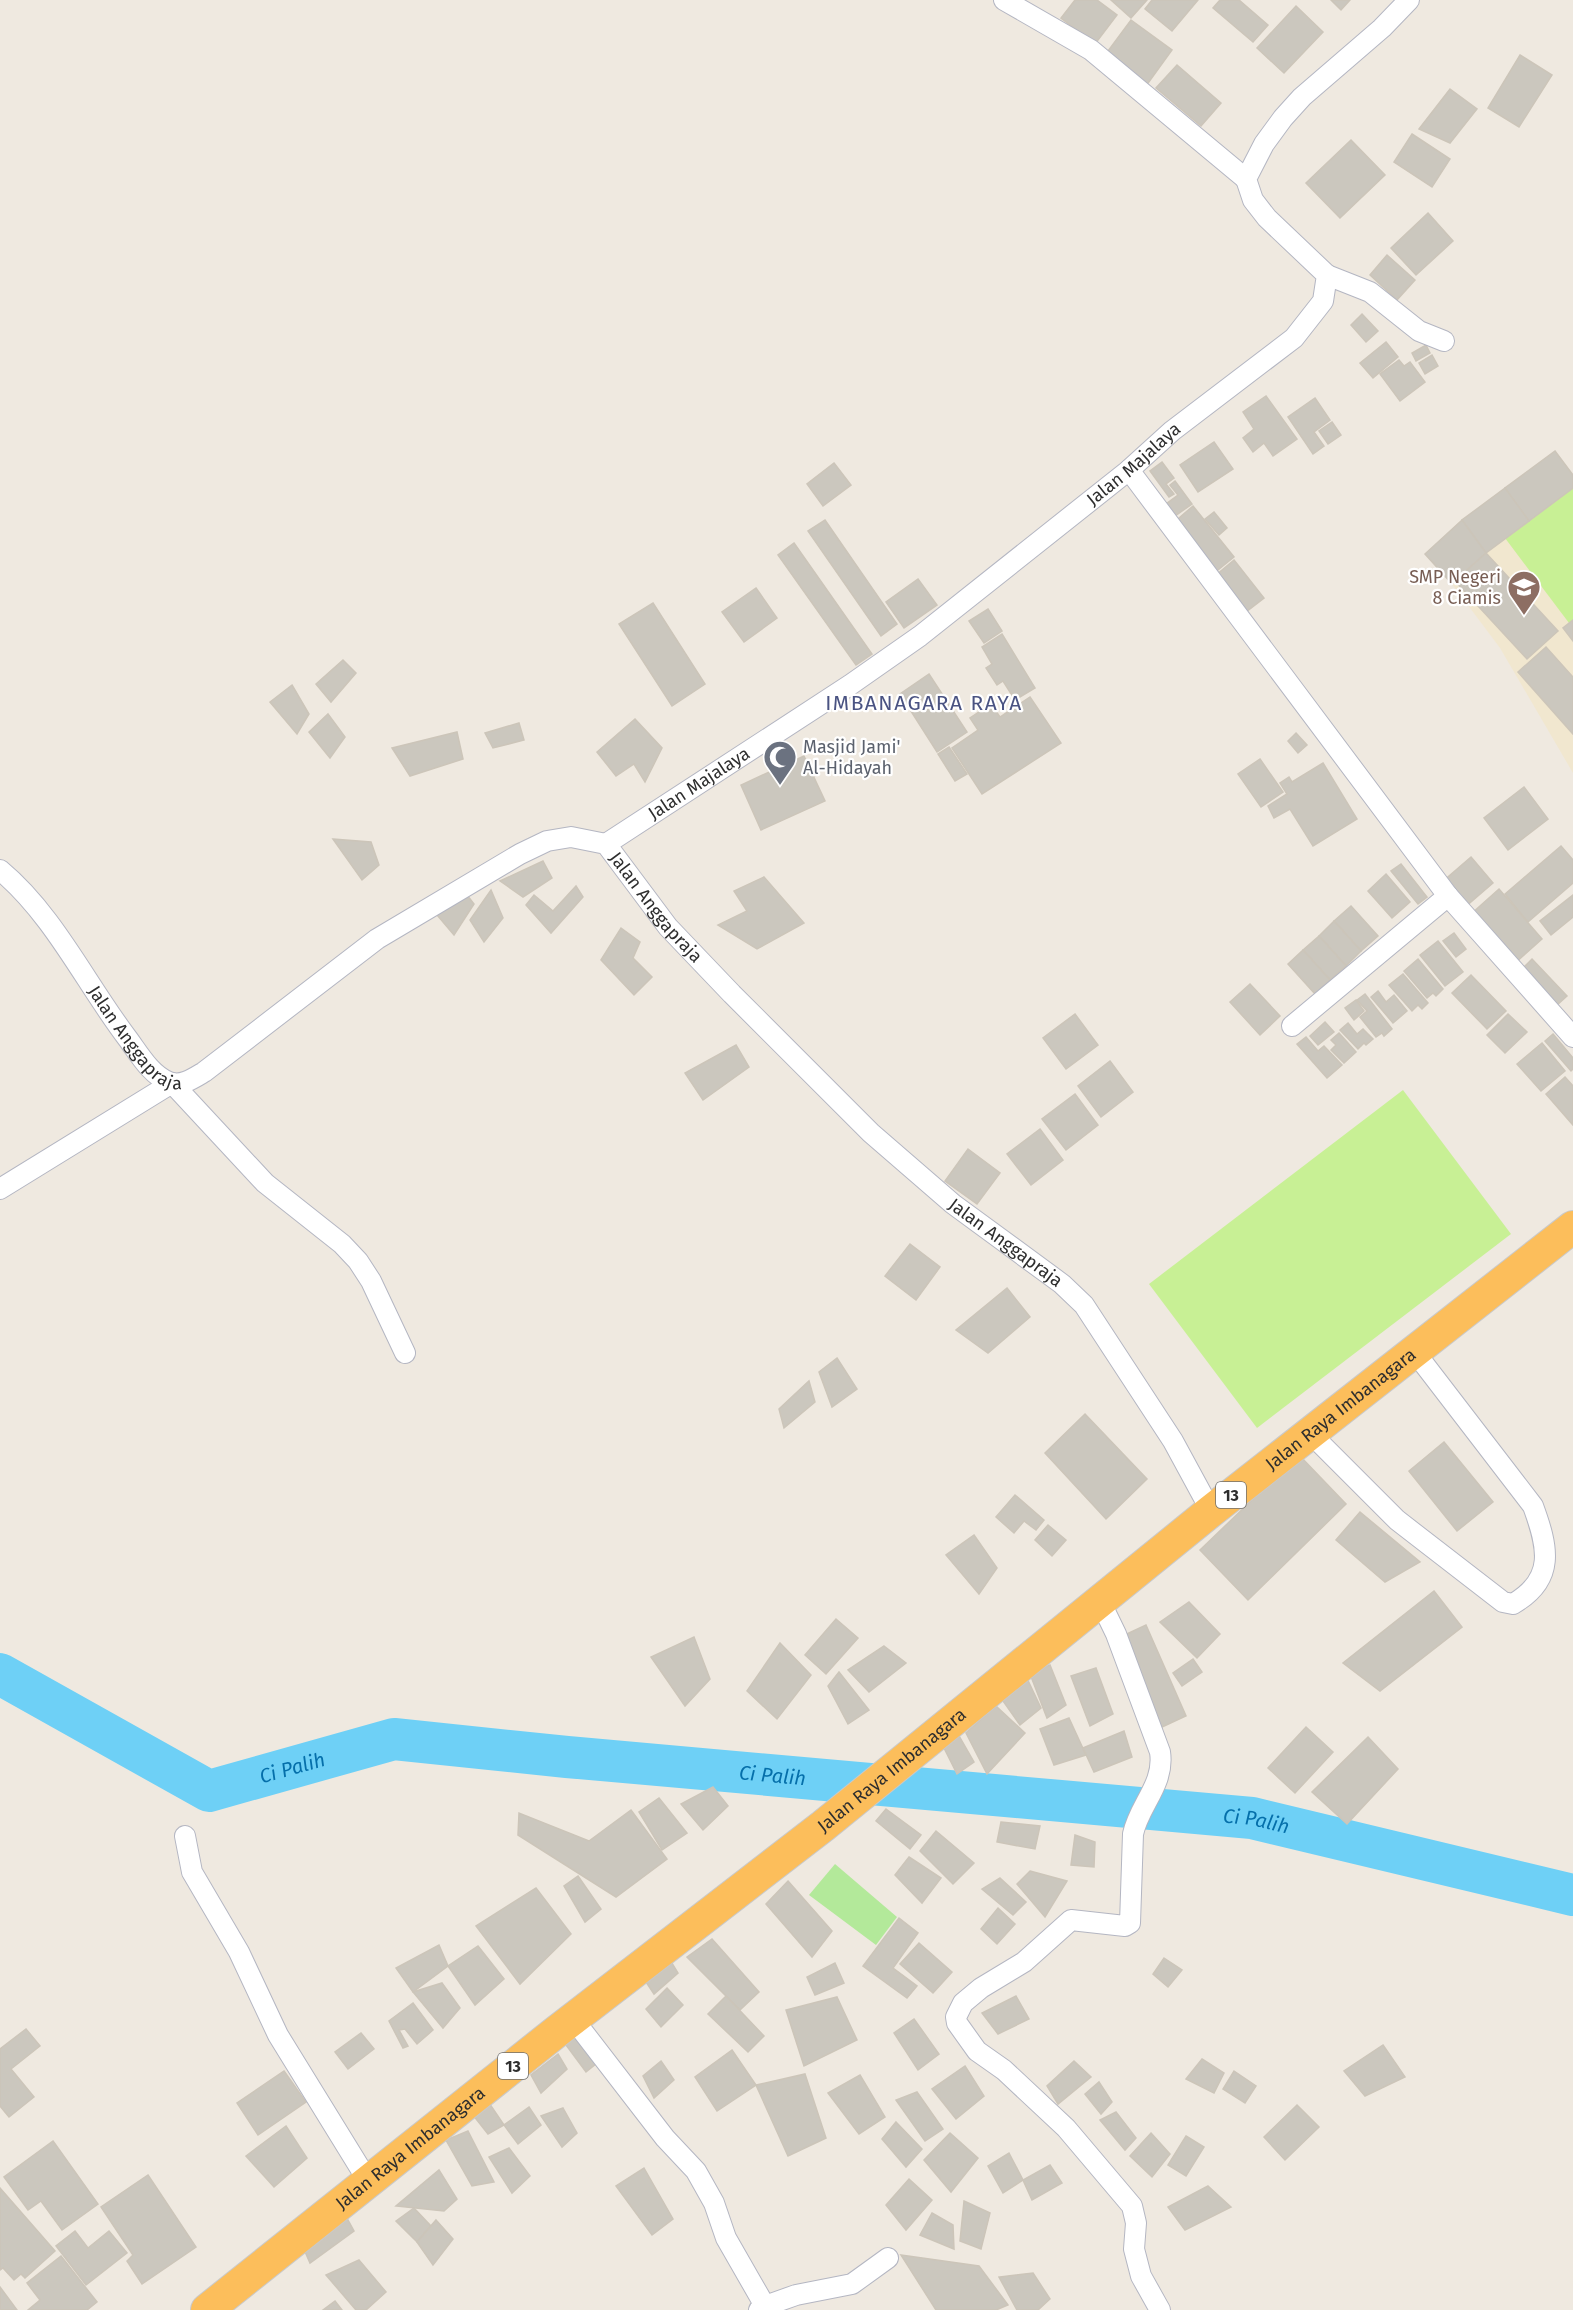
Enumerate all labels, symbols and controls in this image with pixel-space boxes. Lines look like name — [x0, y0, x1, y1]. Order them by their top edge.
street label: Jalan Majalaya — [1082, 418, 1185, 510]
place label: SMP Negeri 8 Ciamis — [1409, 566, 1501, 609]
school or university icon: SMP Negeri 8 Ciamis — [1506, 569, 1542, 616]
district label: IMBANAGARA RAYA — [825, 690, 1023, 716]
place label: Masjid Jami' Al-Hidayah — [803, 736, 900, 779]
mosque icon: Masjid Jami' Al-Hidayah — [762, 739, 798, 786]
street label: Jalan Majalaya — [644, 742, 754, 825]
street label: Jalan Anggapraja — [605, 848, 707, 967]
street label: Jalan Anggapraja — [83, 981, 182, 1095]
street label: Jalan Anggapraja — [944, 1194, 1067, 1292]
street label: Jalan Raya Imbanagara — [1261, 1344, 1420, 1475]
road number: 13 — [1216, 1482, 1246, 1508]
street label: Jalan Raya Imbanagara — [813, 1703, 971, 1837]
water label: Ci Palih — [257, 1747, 328, 1788]
water label: Ci Palih — [738, 1760, 807, 1790]
water label: Ci Palih — [1222, 1803, 1292, 1839]
road number: 13 — [498, 2053, 528, 2079]
street label: Jalan Raya Imbanagara — [331, 2082, 490, 2214]

